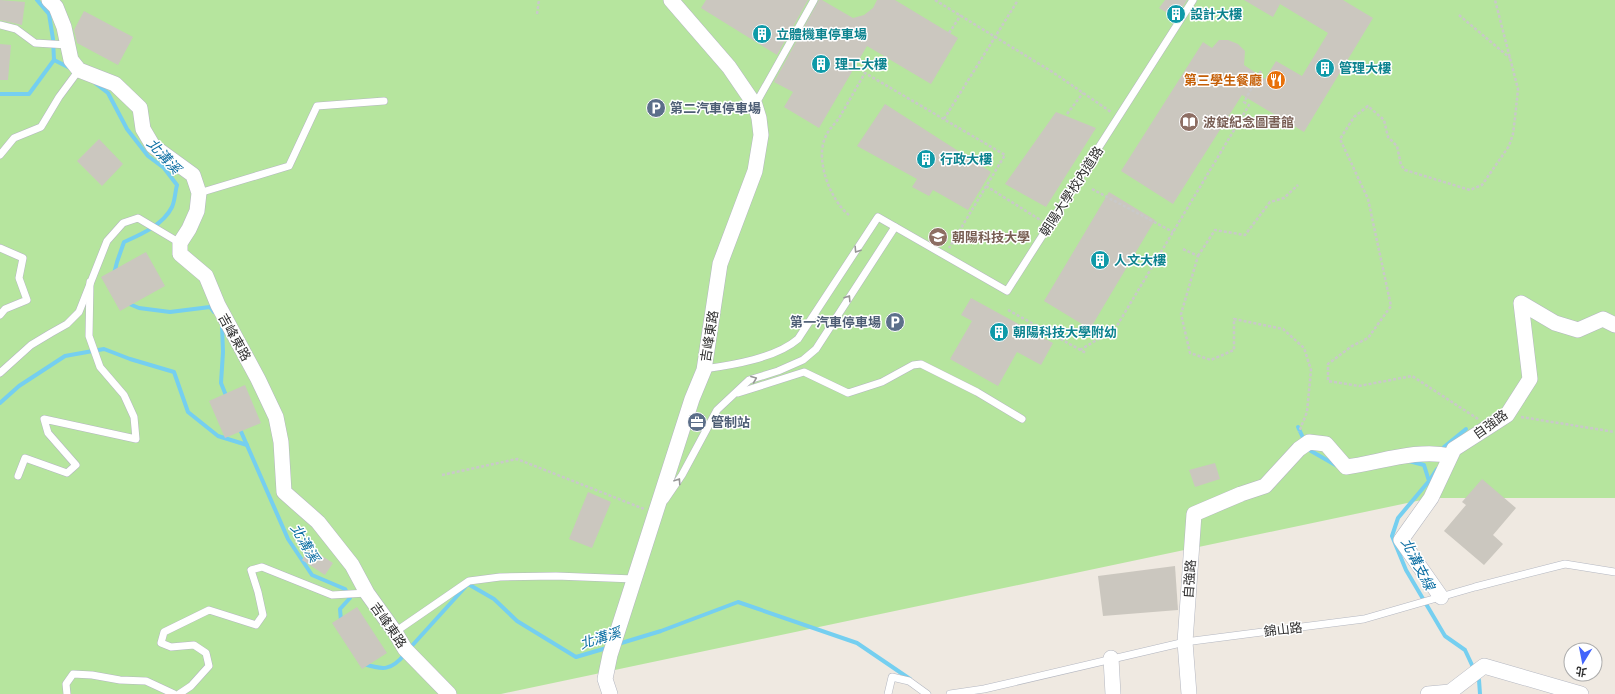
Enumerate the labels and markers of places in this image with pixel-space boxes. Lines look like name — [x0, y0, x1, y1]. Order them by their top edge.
building icon: 設計大樓 — [1165, 3, 1187, 25]
place label: 設計大樓 — [1190, 7, 1242, 22]
building icon: 立體機車停車場 — [751, 23, 773, 45]
place label: 立體機車停車場 — [776, 27, 867, 42]
building icon: 理工大樓 — [810, 53, 832, 75]
place label: 理工大樓 — [835, 57, 887, 72]
building icon: 管理大樓 — [1314, 57, 1336, 79]
place label: 管理大樓 — [1339, 61, 1391, 76]
restaurant icon: 第三學生餐廳 — [1265, 69, 1287, 91]
place label: 第三學生餐廳 — [1184, 73, 1262, 88]
parking icon: 第二汽車停車場 — [645, 97, 667, 119]
place label: 第二汽車停車場 — [670, 101, 761, 116]
library icon: 波錠紀念圖書館 — [1178, 111, 1200, 133]
place label: 波錠紀念圖書館 — [1203, 115, 1294, 130]
building icon: 行政大樓 — [915, 148, 937, 170]
place label: 行政大樓 — [940, 152, 992, 167]
school or university icon: 朝陽科技大學 — [927, 226, 949, 248]
place label: 朝陽科技大學 — [952, 230, 1030, 245]
building icon: 人文大樓 — [1089, 249, 1111, 271]
place label: 人文大樓 — [1114, 253, 1166, 268]
parking icon: 第一汽車停車場 — [884, 311, 906, 333]
place label: 第一汽車停車場 — [790, 315, 881, 330]
building icon: 朝陽科技大學附幼 — [988, 321, 1010, 343]
place label: 朝陽科技大學附幼 — [1013, 325, 1117, 340]
office icon: 管制站 — [686, 411, 708, 433]
place label: 管制站 — [711, 415, 750, 430]

